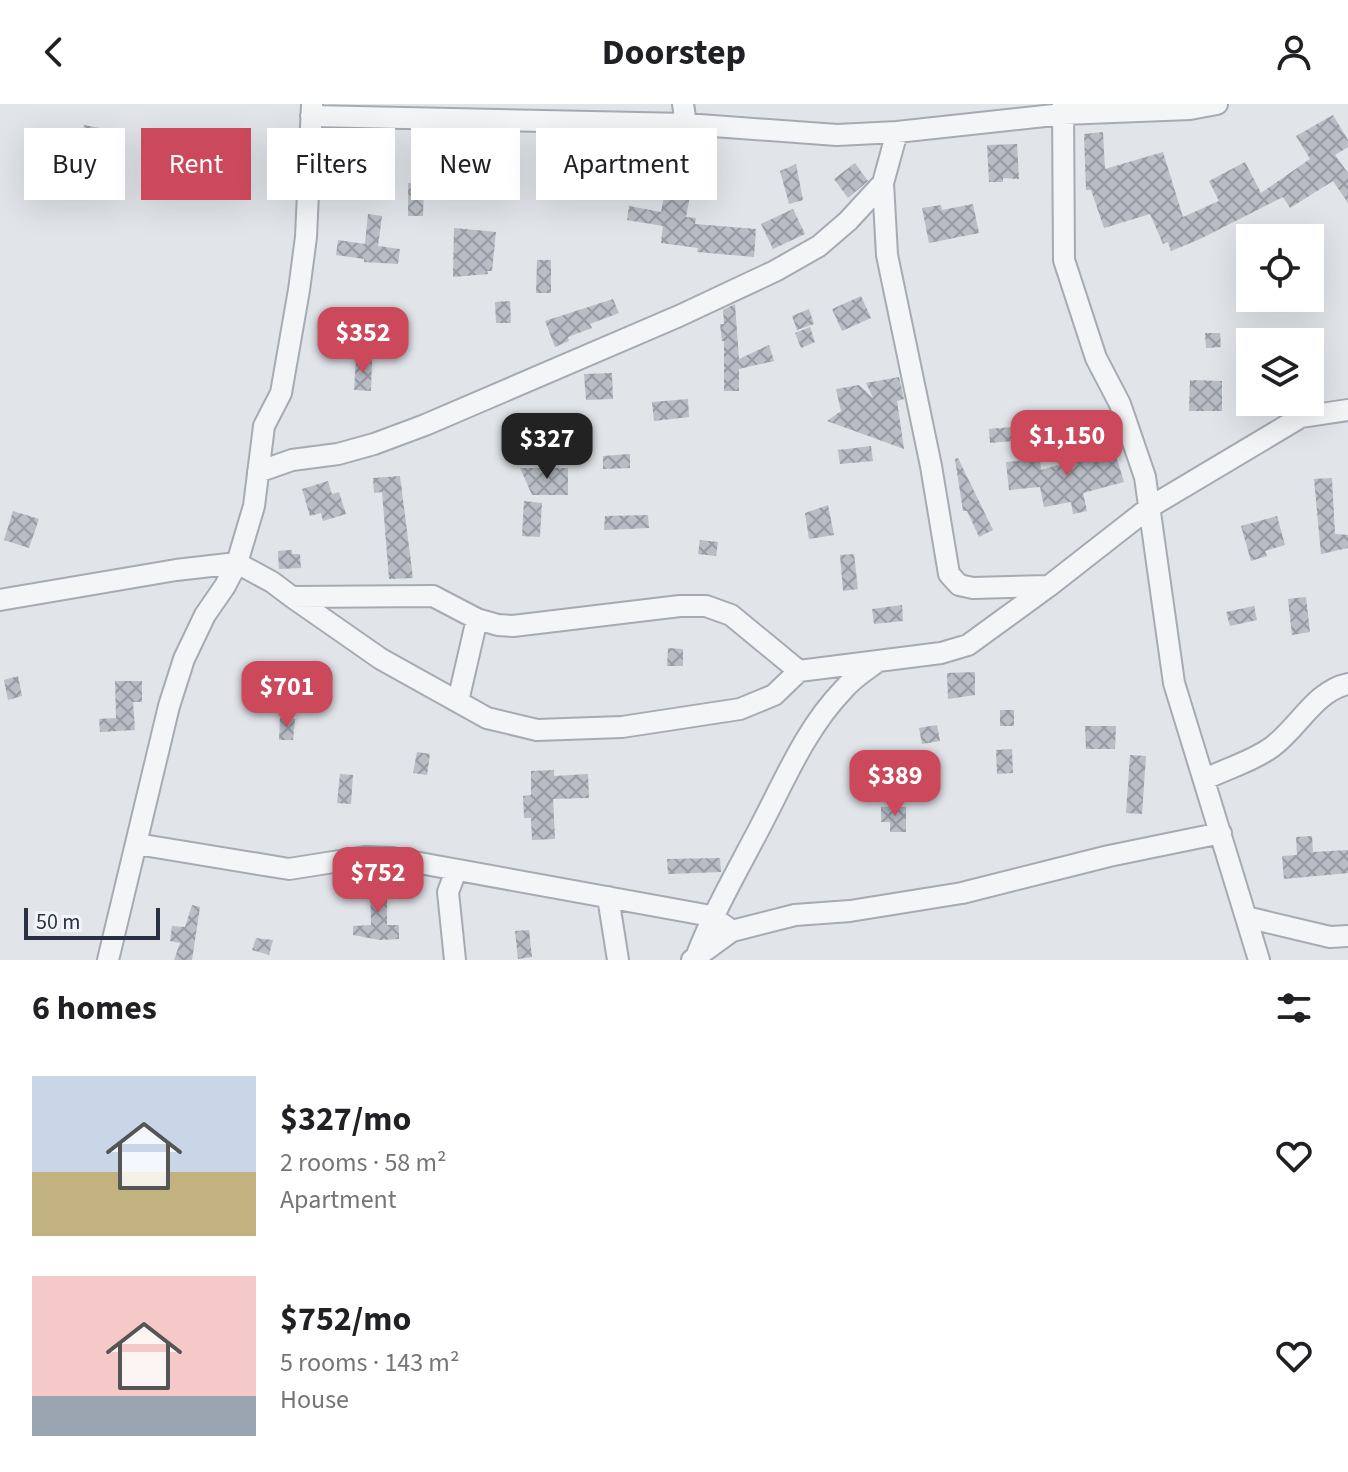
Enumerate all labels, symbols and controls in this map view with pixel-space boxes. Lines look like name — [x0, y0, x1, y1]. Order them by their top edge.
text: Doorstep — [602, 27, 746, 78]
icon: back — [32, 30, 76, 74]
icon: person — [1272, 30, 1316, 74]
chip: Buy — [24, 128, 125, 200]
chip: Rent — [141, 128, 251, 200]
chip: Filters — [267, 128, 395, 200]
chip: New — [411, 128, 520, 200]
chip: Apartment — [536, 128, 717, 200]
map controls — [1236, 224, 1324, 416]
button: locate — [1236, 224, 1324, 312]
pin: $352 — [316, 307, 410, 375]
text: $352 — [336, 314, 390, 351]
button: layers — [1236, 328, 1324, 416]
pin: $1,150 — [1002, 410, 1132, 478]
pin: $327 — [500, 413, 594, 481]
text: $1,150 — [1029, 417, 1105, 454]
text: $327 — [520, 420, 574, 457]
pin: $701 — [240, 661, 334, 729]
text: $701 — [260, 668, 314, 705]
pin: $389 — [848, 750, 942, 818]
text: $389 — [868, 757, 922, 794]
pin: $752 — [331, 847, 425, 915]
text: $752 — [351, 854, 405, 891]
scale bar — [24, 904, 160, 940]
text: 50 m — [36, 906, 81, 938]
text: 6 homes — [32, 984, 157, 1033]
icon: filters — [1272, 986, 1316, 1030]
text: $327/mo — [280, 1095, 411, 1144]
icon: home — [96, 1108, 192, 1204]
icon: heart — [1272, 1134, 1316, 1178]
text: 2 rooms · 58 m² — [280, 1144, 447, 1181]
text: Apartment — [280, 1181, 397, 1218]
text: $752/mo — [280, 1295, 411, 1344]
icon: home — [96, 1308, 192, 1404]
icon: heart — [1272, 1334, 1316, 1378]
text: 5 rooms · 143 m² — [280, 1344, 459, 1381]
text: House — [280, 1381, 349, 1418]

